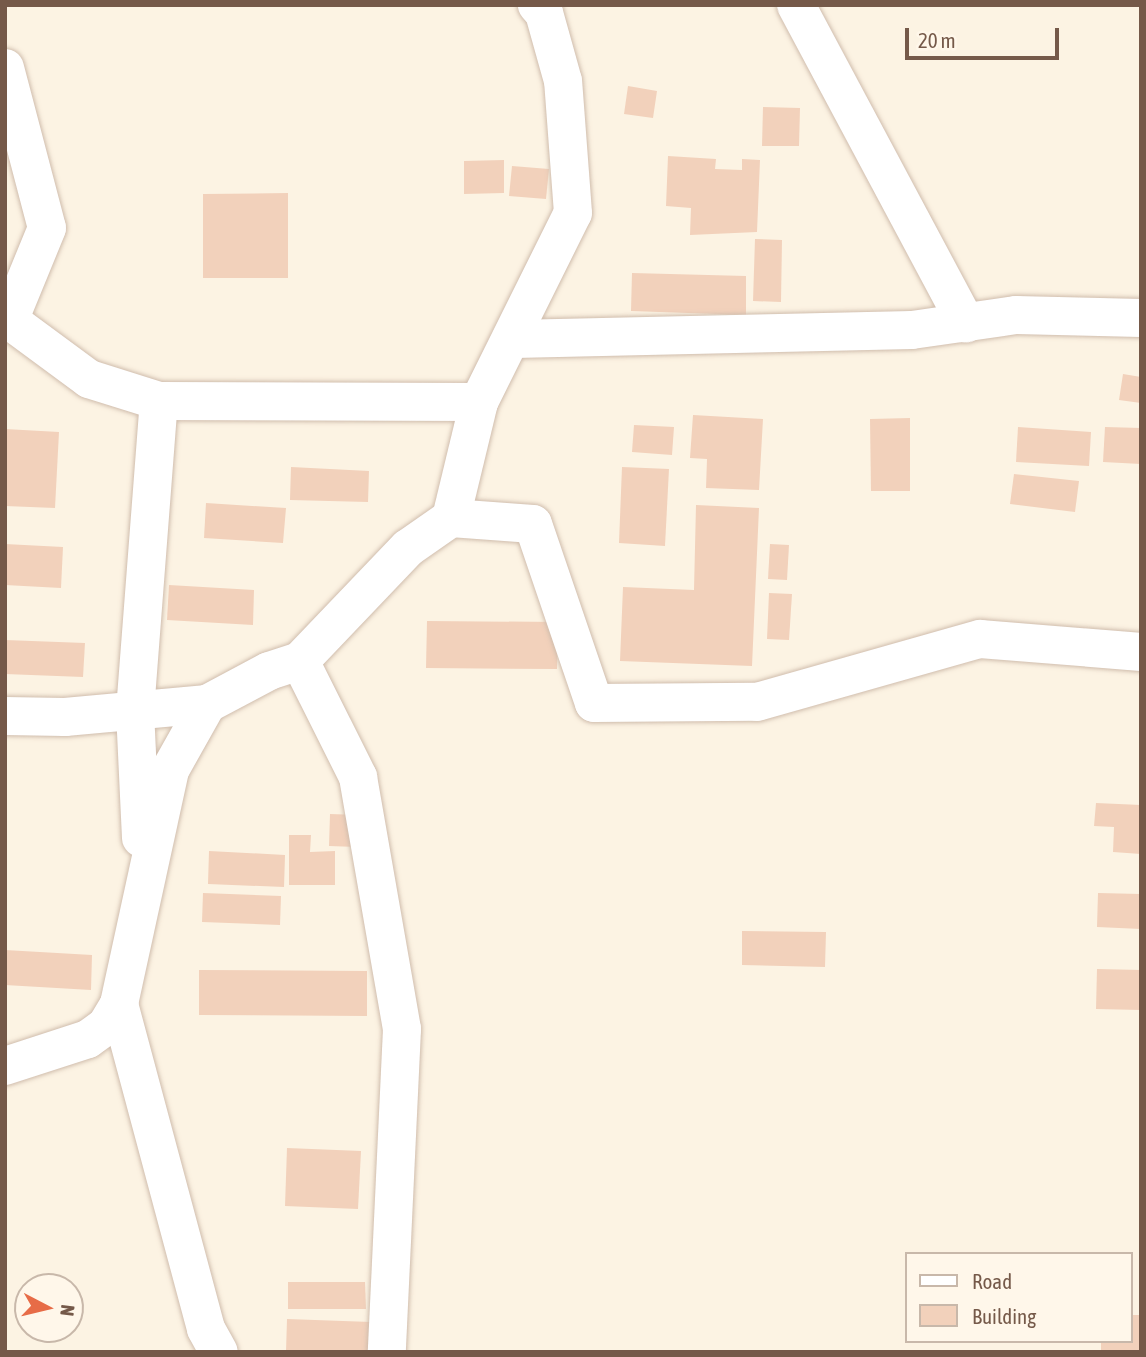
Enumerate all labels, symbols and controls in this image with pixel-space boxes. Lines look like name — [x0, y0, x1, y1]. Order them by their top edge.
scale bar — [908, 14, 1062, 58]
text: 20 m — [918, 28, 956, 52]
legend — [904, 1252, 1132, 1343]
text: Road — [972, 1269, 1012, 1293]
north arrow — [14, 1273, 84, 1343]
text: N — [56, 1303, 79, 1317]
text: Building — [972, 1304, 1036, 1328]

